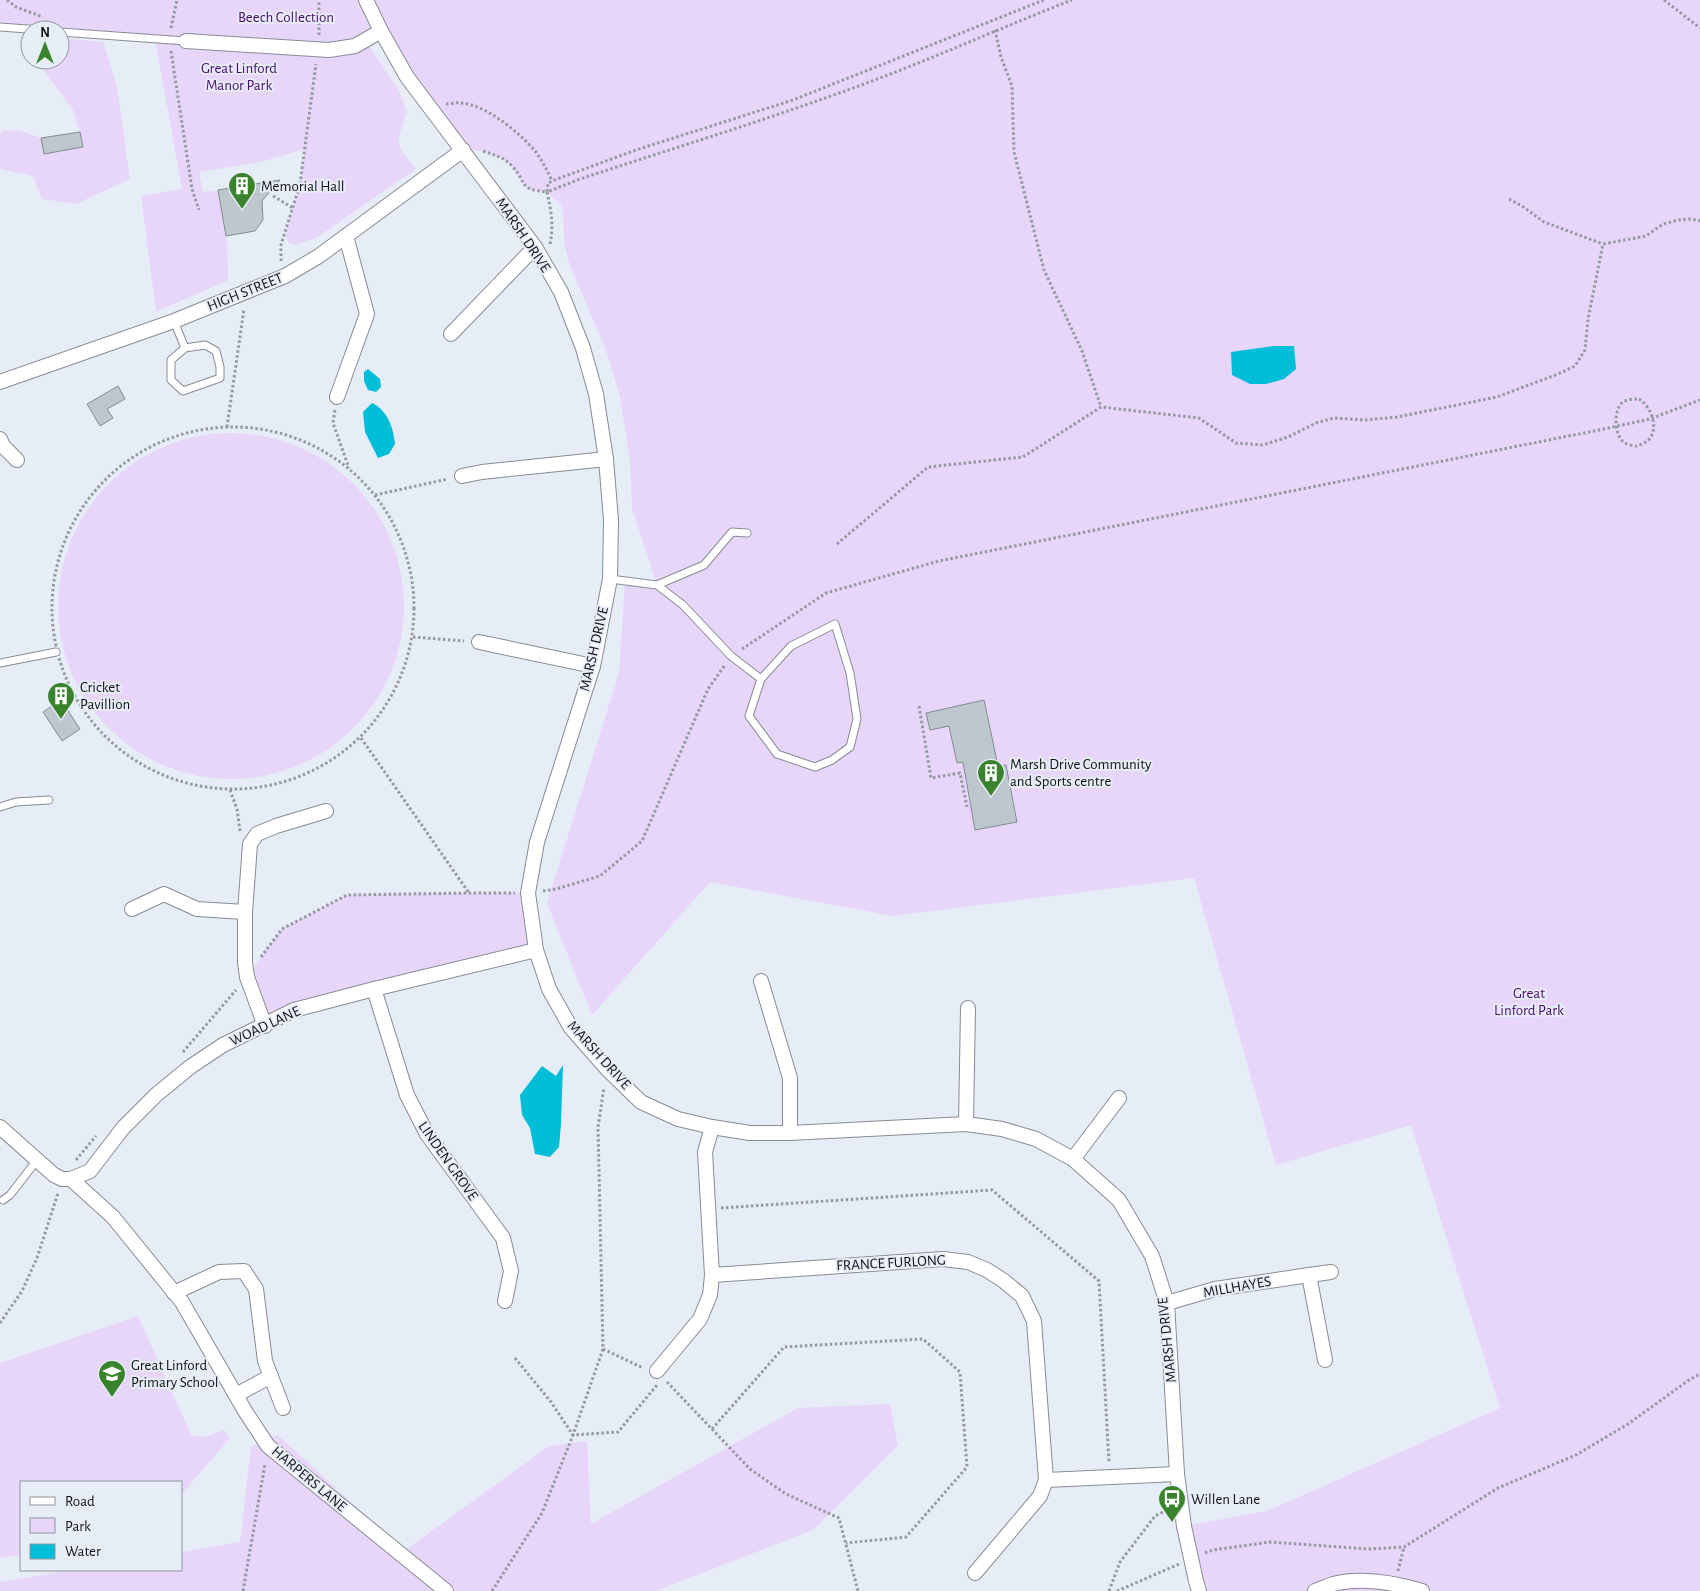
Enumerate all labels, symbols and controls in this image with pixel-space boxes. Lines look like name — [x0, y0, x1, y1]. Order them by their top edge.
park label: Beech Collection — [238, 10, 334, 25]
north arrow — [20, 20, 70, 70]
text: N — [40, 26, 50, 40]
park label: Great Linford Manor Park — [201, 61, 277, 93]
building icon: Memorial Hall — [227, 171, 257, 210]
place label: Memorial Hall — [261, 179, 345, 194]
street label: MARSH DRIVE — [493, 195, 553, 275]
street label: HIGH STREET — [205, 270, 286, 314]
street label: MARSH DRIVE — [577, 605, 611, 693]
place label: Cricket Pavillion — [80, 680, 130, 712]
building icon: Cricket Pavillion — [46, 681, 76, 720]
place label: Marsh Drive Community and Sports centre — [1010, 757, 1152, 789]
building icon: Marsh Drive Community and Sports centre — [976, 758, 1006, 797]
park label: Great Linford Park — [1494, 986, 1564, 1018]
street label: WOAD LANE — [228, 1003, 302, 1049]
street label: MARSH DRIVE — [565, 1018, 633, 1092]
street label: LINDEN GROVE — [415, 1119, 481, 1203]
street label: FRANCE FURLONG — [836, 1253, 946, 1273]
street label: MILLHAYES — [1202, 1274, 1272, 1300]
street label: MARSH DRIVE — [1155, 1296, 1179, 1384]
place label: Great Linford Primary School — [131, 1358, 219, 1390]
school or university icon: Great Linford Primary School — [97, 1359, 127, 1398]
street label: HARPERS LANE — [269, 1444, 349, 1514]
legend — [20, 1481, 182, 1571]
bus stop icon: Willen Lane — [1157, 1484, 1187, 1523]
place label: Willen Lane — [1191, 1492, 1260, 1507]
text: Road — [65, 1494, 95, 1509]
text: Park — [65, 1519, 91, 1534]
text: Water — [65, 1544, 101, 1559]

